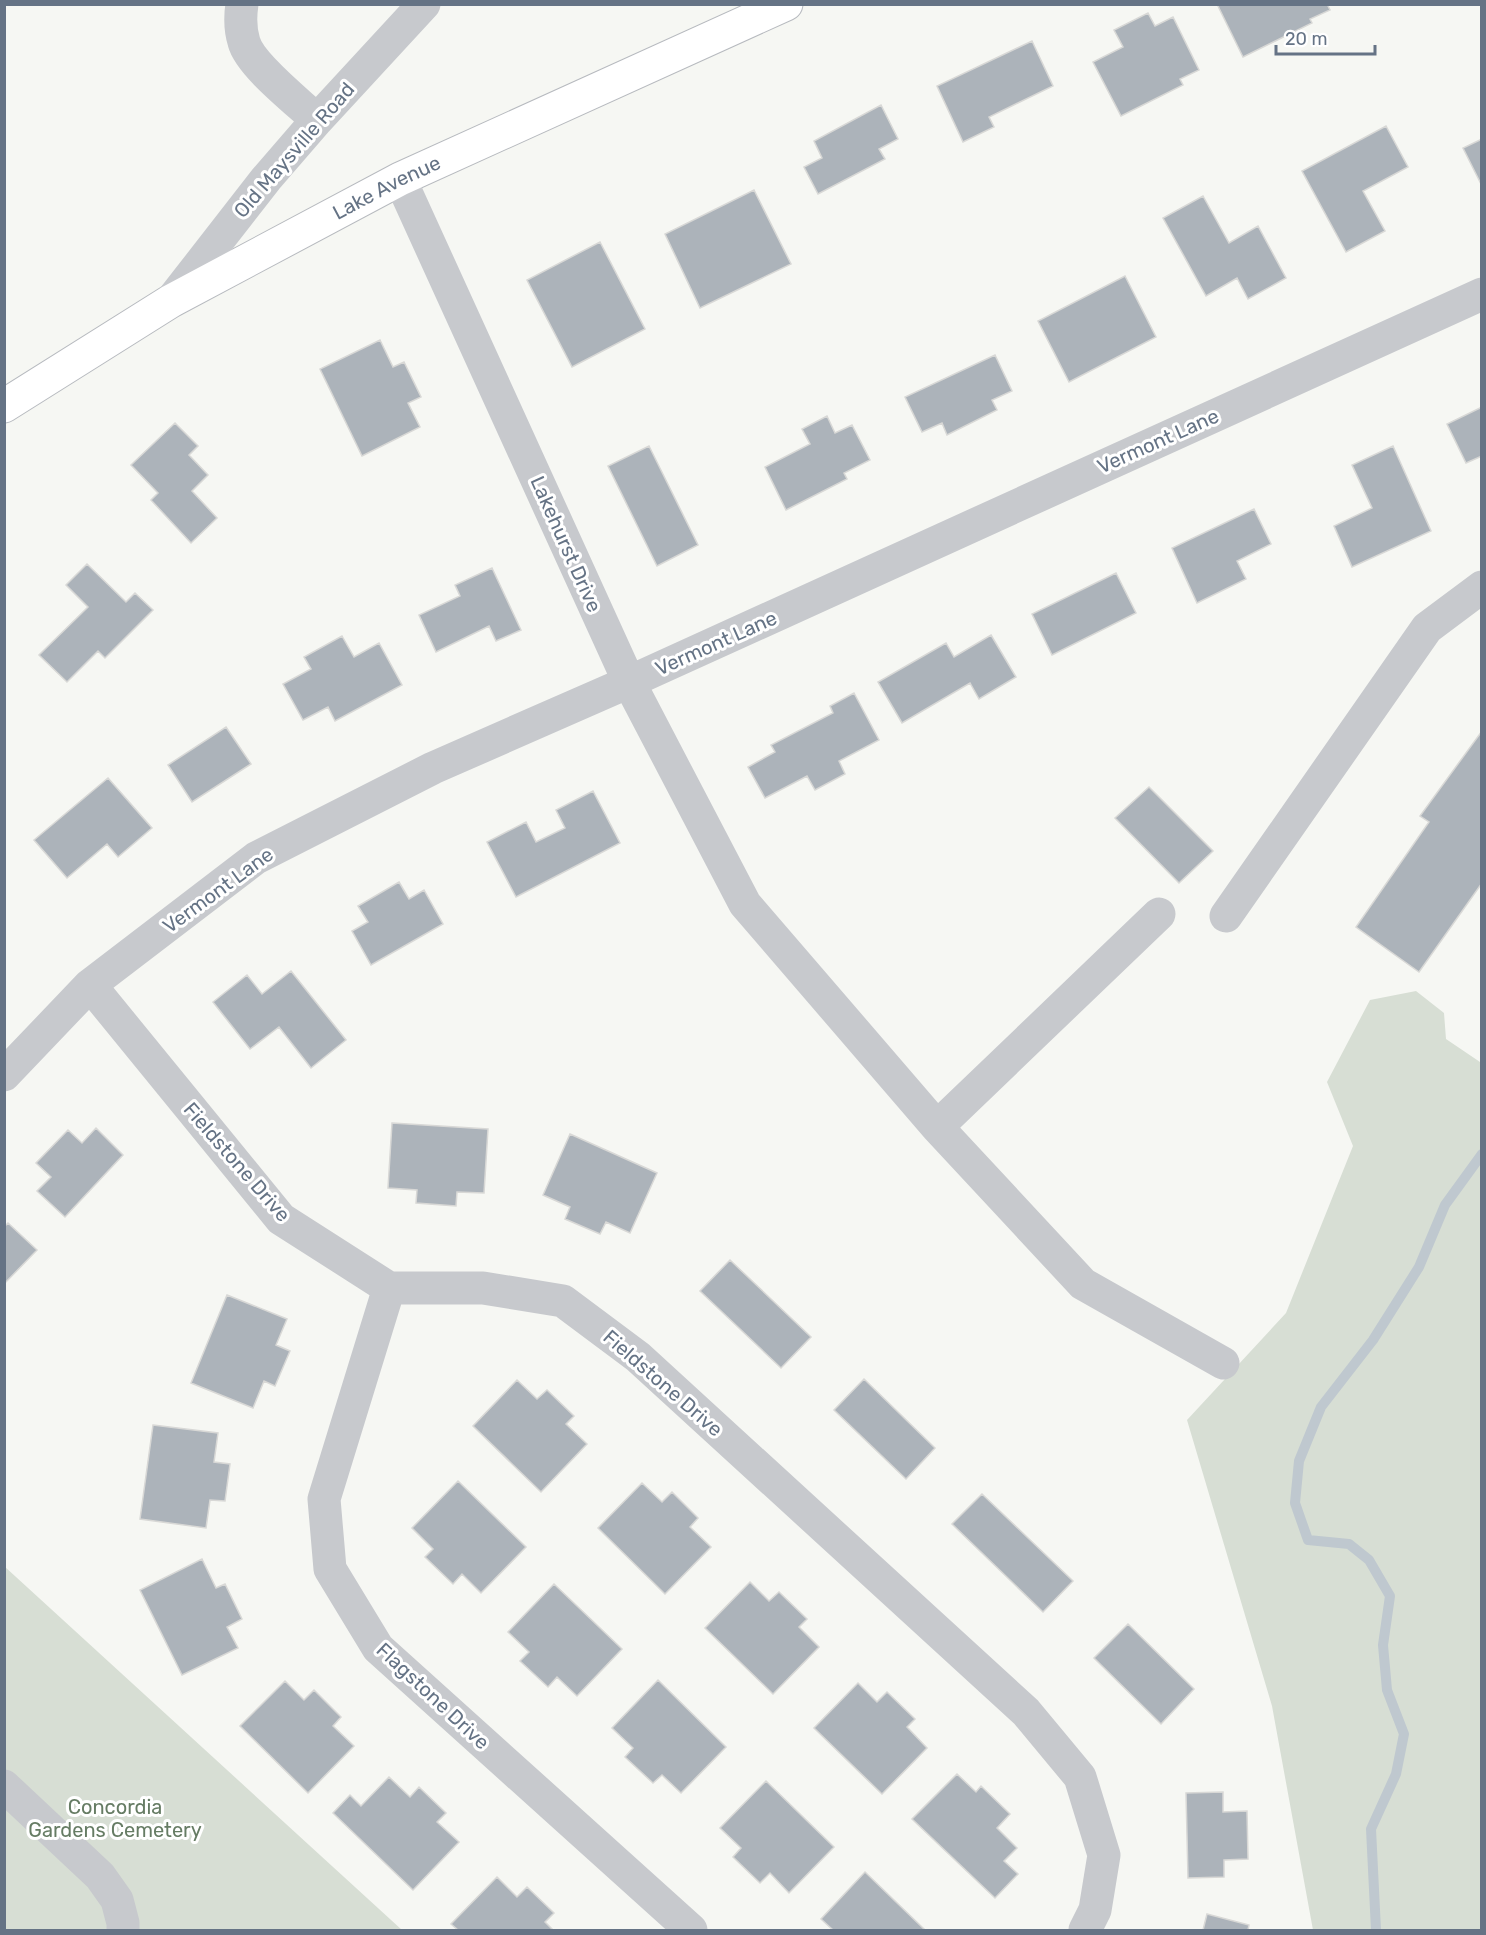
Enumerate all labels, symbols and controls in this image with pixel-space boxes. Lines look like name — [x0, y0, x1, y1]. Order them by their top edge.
scale bar — [1276, 18, 1375, 56]
text: 20 m — [1285, 28, 1327, 50]
street label: Old Maysville Road — [229, 77, 359, 223]
street label: Lake Avenue — [328, 150, 444, 225]
street label: Vermont Lane — [1094, 404, 1222, 478]
street label: Lakehurst Drive — [525, 472, 607, 616]
street label: Vermont Lane — [652, 606, 780, 680]
street label: Vermont Lane — [158, 842, 278, 938]
street label: Fieldstone Drive — [179, 1097, 295, 1227]
street label: Fieldstone Drive — [598, 1325, 728, 1441]
street label: Flagstone Drive — [372, 1638, 494, 1754]
park label: Concordia Gardens Cemetery — [28, 1795, 202, 1842]

